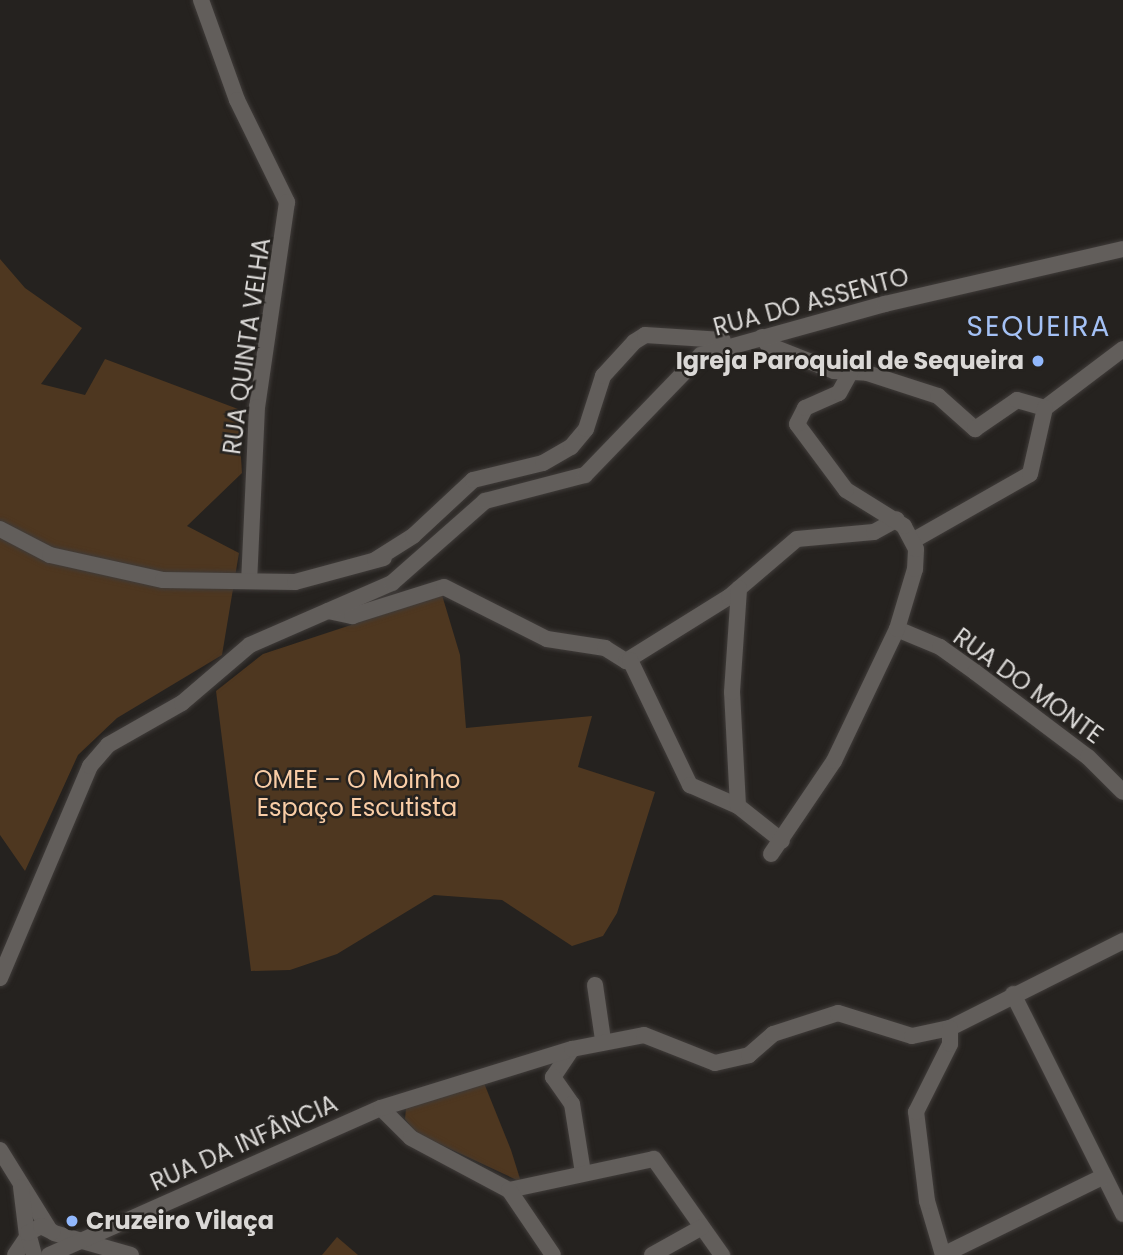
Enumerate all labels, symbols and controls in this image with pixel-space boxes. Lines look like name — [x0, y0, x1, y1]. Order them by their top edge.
street label: RUA QUINTA VELHA — [218, 236, 276, 456]
street label: RUA DO ASSENTO — [710, 262, 912, 342]
district label: SEQUEIRA — [968, 310, 1110, 344]
place label: Igreja Paroquial de Sequeira — [676, 347, 1024, 375]
marker: Igreja Paroquial de Sequeira — [1030, 353, 1046, 369]
street label: RUA DO MONTE — [948, 622, 1108, 750]
park label: OMEE – O Moinho Espaço Escutista — [254, 766, 460, 822]
street label: RUA DA INFÂNCIA — [146, 1089, 342, 1197]
place label: Cruzeiro Vilaça — [86, 1207, 274, 1235]
marker: Cruzeiro Vilaça — [64, 1213, 80, 1229]

